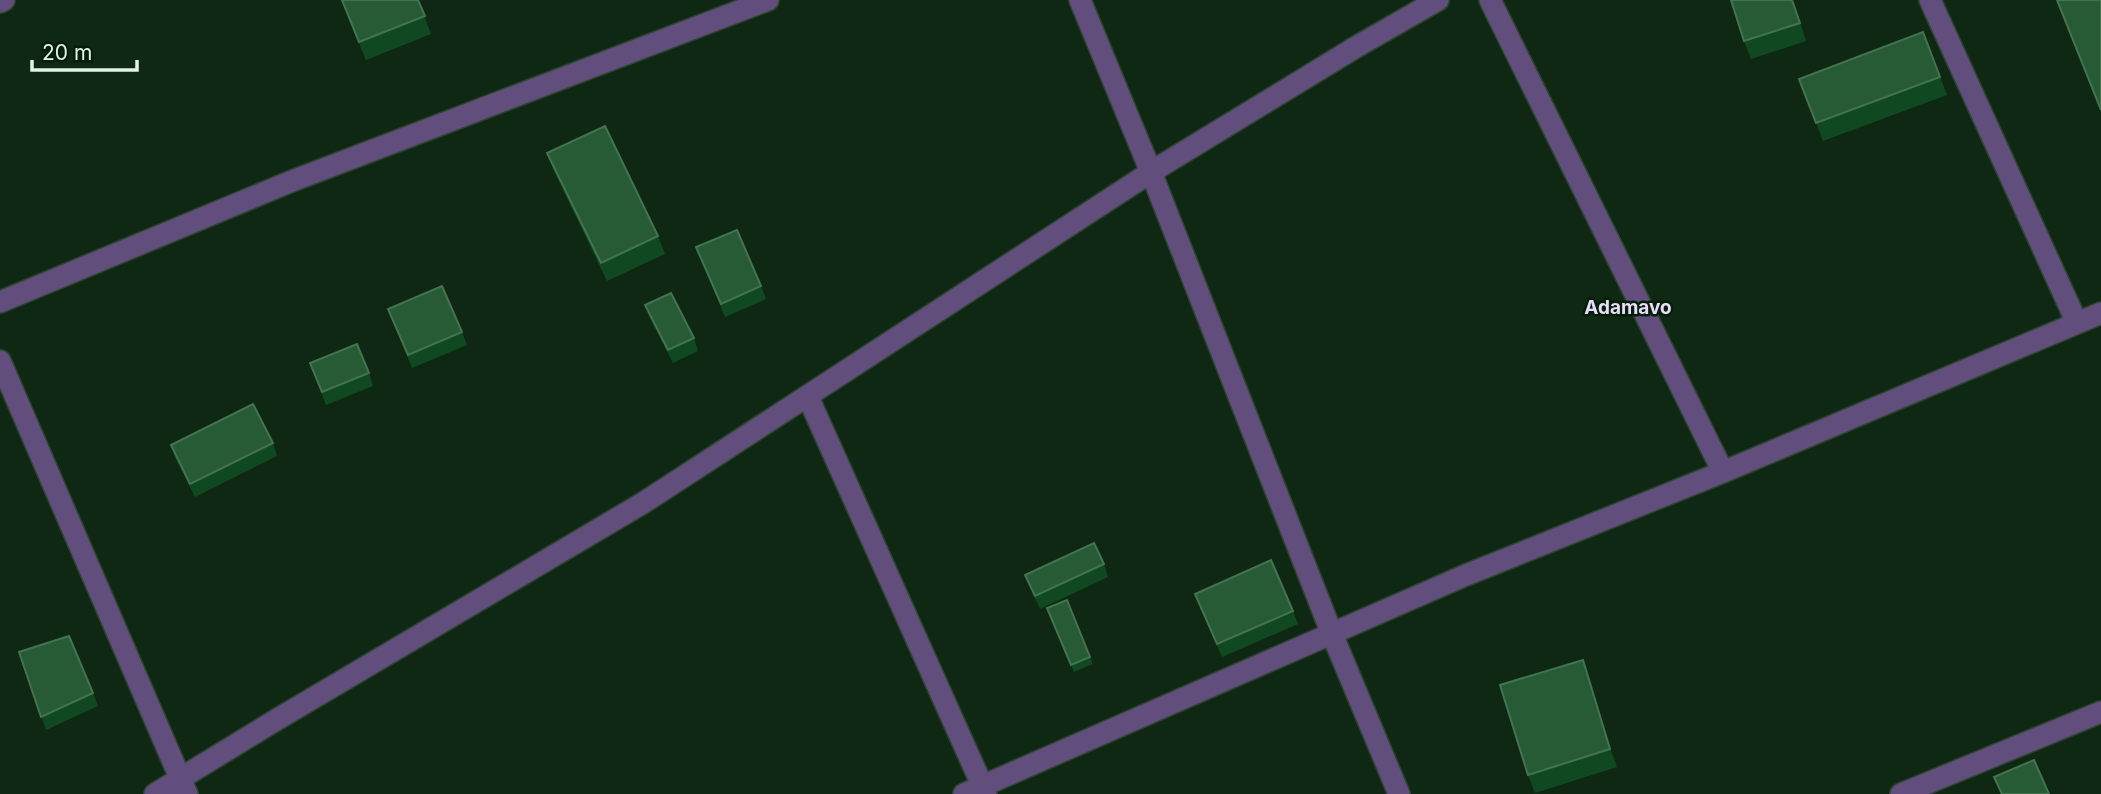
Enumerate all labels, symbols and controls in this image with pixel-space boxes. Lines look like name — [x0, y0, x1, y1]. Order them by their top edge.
scale bar — [32, 28, 136, 72]
text: 20 m — [42, 40, 92, 65]
district label: Adamavo — [1584, 296, 1672, 319]

